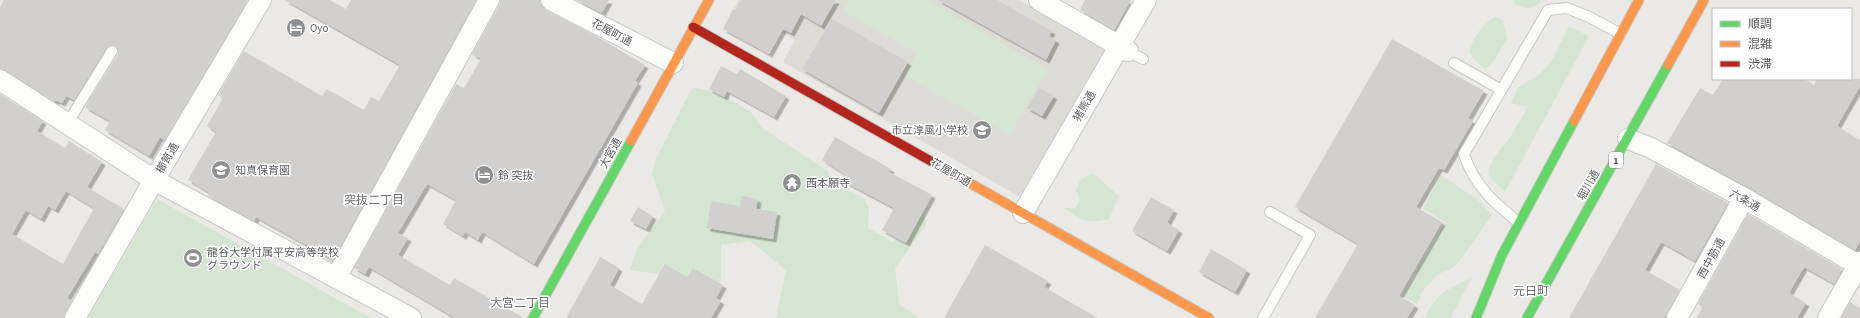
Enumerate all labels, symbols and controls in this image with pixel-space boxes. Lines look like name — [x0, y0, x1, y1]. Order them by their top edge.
legend — [1712, 8, 1852, 80]
street label: 花屋町通 — [589, 15, 635, 49]
text: 順調 — [1748, 16, 1772, 33]
hotel icon: Oyo — [285, 17, 307, 39]
place label: Oyo — [310, 21, 328, 36]
text: 混雑 — [1748, 36, 1772, 53]
text: 渋滞 — [1748, 56, 1772, 73]
street label: 猪熊通 — [1070, 88, 1099, 124]
school or university icon: 市立淳風小学校 — [971, 119, 993, 141]
place label: 市立淳風小学校 — [891, 123, 968, 138]
street label: 大宮通 — [596, 135, 625, 171]
street label: 櫛笥通 — [153, 140, 182, 176]
road number: 1 — [1609, 152, 1623, 168]
street label: 花屋町通 — [928, 155, 974, 190]
school or university icon: 知真保育園 — [210, 159, 232, 181]
place label: 知真保育園 — [235, 163, 290, 178]
hotel icon: 鈴 突抜 — [473, 164, 495, 186]
street label: 堀川通 — [1574, 167, 1603, 203]
place label: 鈴 突抜 — [498, 168, 533, 183]
temple icon: 西本願寺 — [781, 172, 803, 194]
place label: 西本願寺 — [806, 176, 850, 191]
street label: 六条通 — [1727, 186, 1763, 215]
district label: 突抜二丁目 — [344, 192, 404, 209]
street label: 西中筋通 — [1694, 235, 1729, 281]
place label: 龍谷大学付属平安高等学校 グラウンド — [207, 245, 339, 273]
sports icon: 龍谷大学付属平安高等学校 グラウンド — [182, 247, 204, 269]
district label: 元日町 — [1513, 283, 1549, 300]
district label: 大宮二丁目 — [490, 295, 550, 312]

